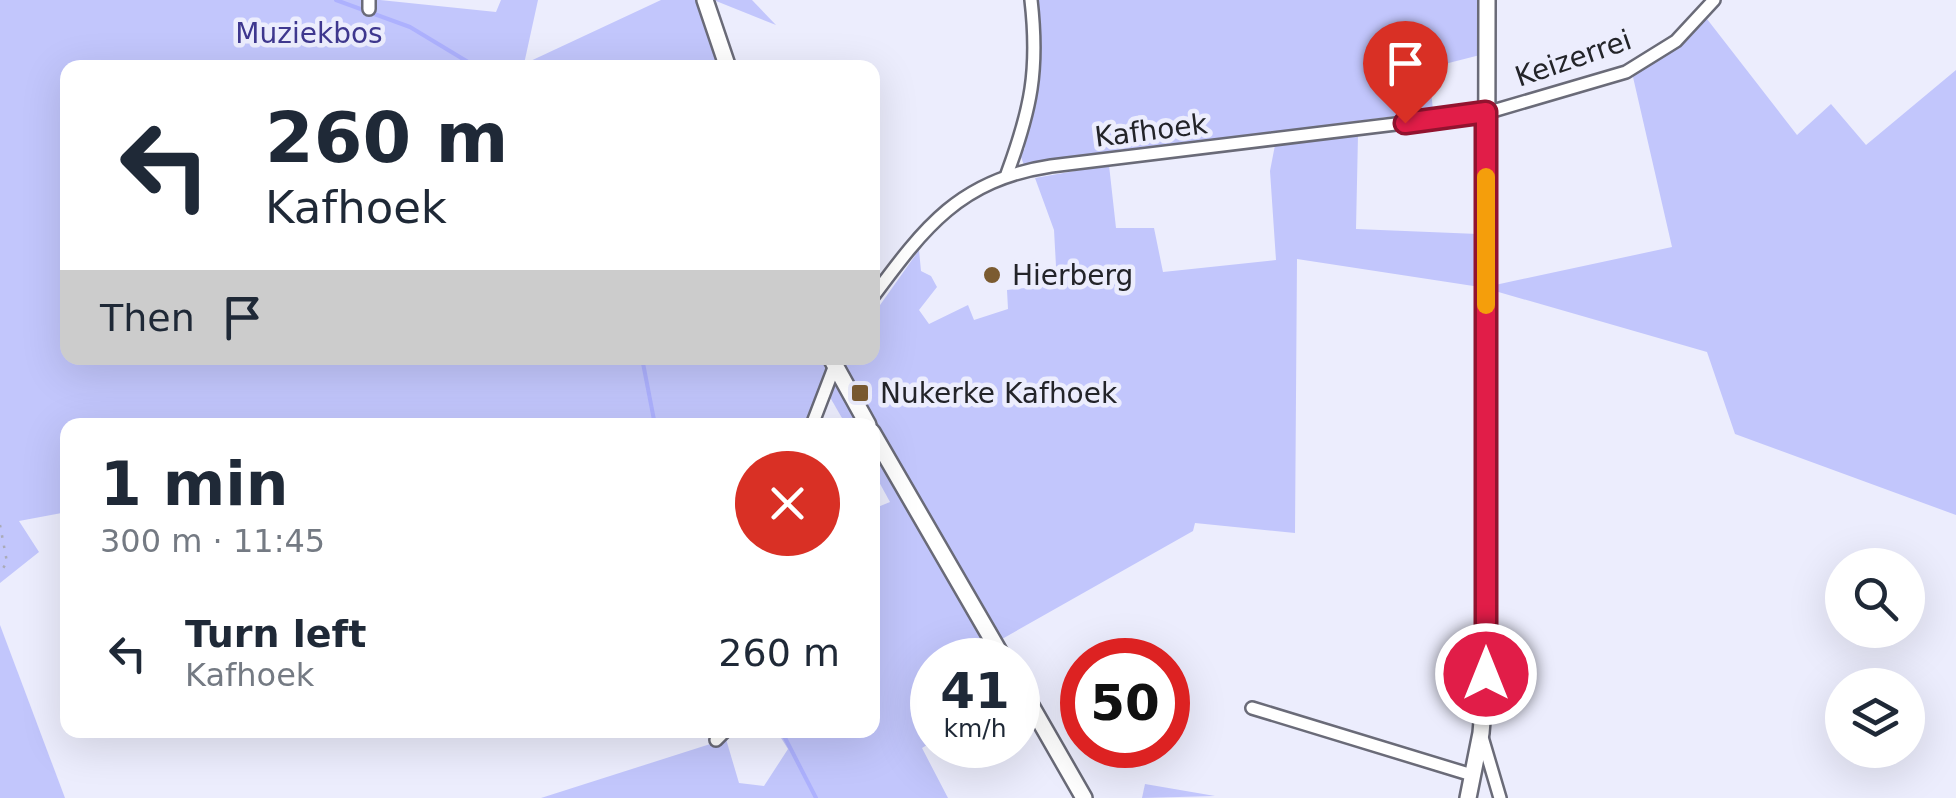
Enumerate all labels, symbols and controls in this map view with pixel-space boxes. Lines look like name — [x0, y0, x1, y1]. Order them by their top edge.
park label: Muziekbos — [235, 17, 383, 50]
pin — [1363, 21, 1448, 124]
street label: Keizerrei — [1511, 23, 1636, 94]
icon: arrive — [1378, 36, 1433, 91]
text: 260 m — [265, 97, 508, 179]
icon: left — [100, 100, 230, 230]
street label: Kafhoek — [1093, 107, 1210, 154]
text: Kafhoek — [265, 181, 447, 234]
place label: Hierberg — [1012, 259, 1133, 292]
marker: Hierberg — [981, 264, 1003, 286]
icon: arrive — [215, 290, 270, 345]
text: Then — [100, 296, 195, 340]
place label: Nukerke Kafhoek — [880, 377, 1118, 410]
marker: Nukerke Kafhoek — [849, 382, 871, 404]
text: 1 min — [100, 449, 288, 519]
button: close — [735, 451, 840, 556]
text: 300 m · 11:45 — [100, 522, 325, 560]
map controls — [1825, 548, 1925, 768]
button: search — [1825, 548, 1925, 648]
text: Turn left — [185, 612, 366, 656]
position arrow — [1434, 622, 1538, 726]
icon: left — [100, 626, 155, 681]
text: 260 m — [718, 631, 840, 675]
speed limit sign: 50 — [1060, 638, 1190, 768]
text: Kafhoek — [185, 656, 314, 694]
text: 41 — [940, 662, 1010, 720]
button: layers — [1825, 668, 1925, 768]
text: km/h — [943, 714, 1007, 743]

